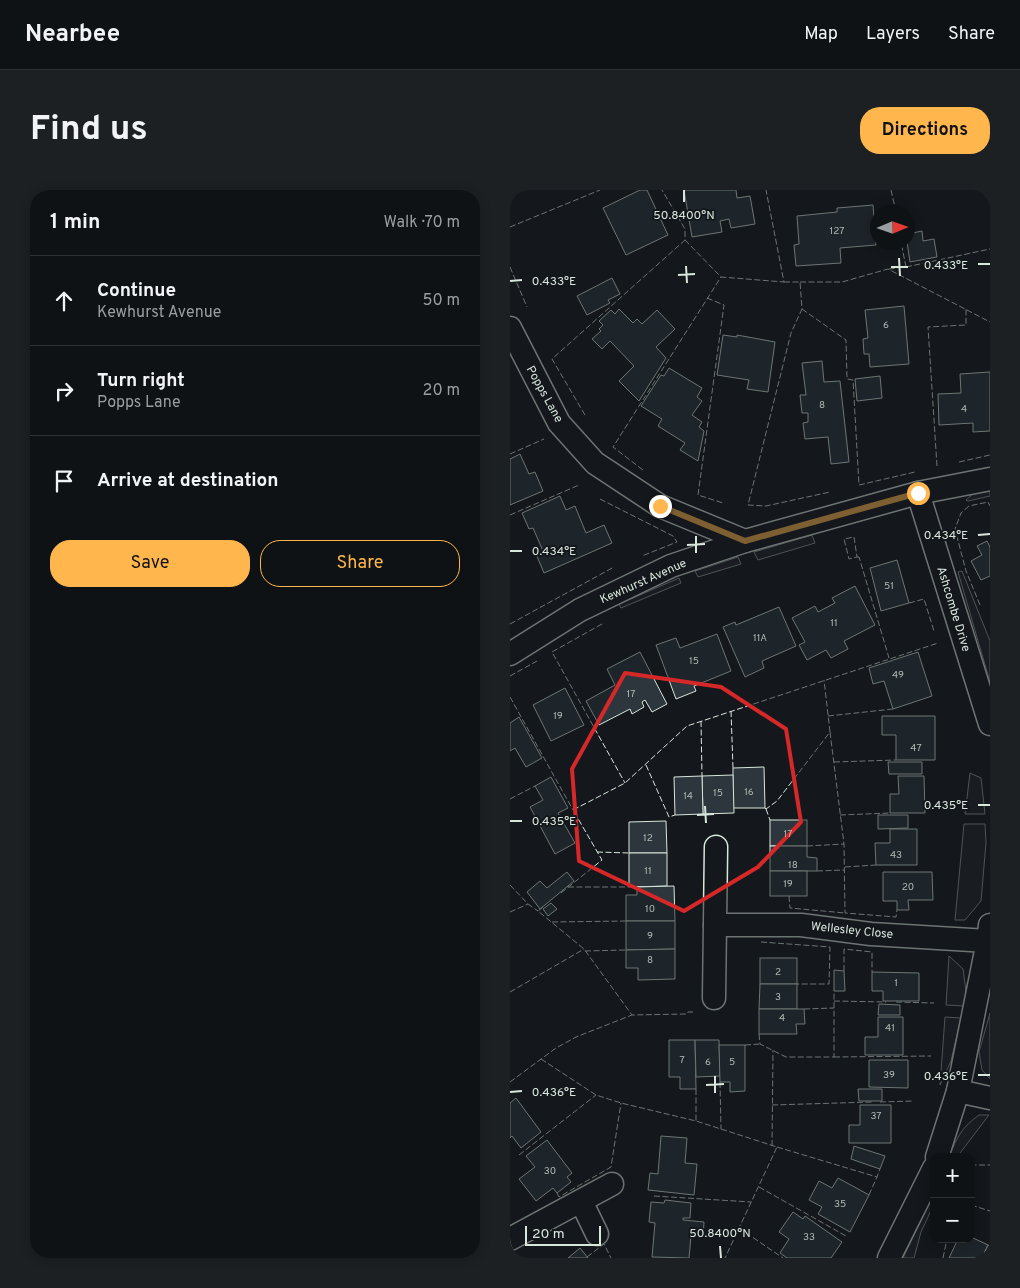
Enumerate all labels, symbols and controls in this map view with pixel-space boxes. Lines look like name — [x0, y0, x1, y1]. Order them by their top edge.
text: Nearbee — [25, 20, 120, 50]
text: Map — [804, 23, 838, 46]
text: Layers — [866, 23, 920, 46]
text: Share — [948, 23, 995, 46]
button: Directions — [860, 107, 990, 154]
text: Find us — [30, 108, 148, 152]
north arrow — [870, 205, 915, 250]
text: 50.8400°N — [653, 208, 715, 224]
text: 1 min — [50, 209, 100, 236]
text: Walk · 70 m — [384, 213, 460, 233]
house number: 127 — [830, 225, 844, 238]
text: 0.433°E — [924, 258, 968, 274]
text: 0.433°E — [532, 274, 576, 290]
text: Continue — [97, 279, 176, 303]
icon: ahead — [50, 287, 78, 315]
text: 50 m — [423, 291, 460, 311]
text: Kewhurst Avenue — [97, 303, 221, 323]
house number: 6 — [883, 319, 889, 332]
street label: Popps Lane — [522, 363, 566, 426]
text: Turn right — [97, 369, 185, 393]
icon: right — [50, 377, 78, 405]
text: 20 m — [423, 381, 460, 401]
text: Popps Lane — [97, 393, 181, 413]
house number: 8 — [819, 399, 825, 412]
house number: 4 — [961, 403, 967, 416]
icon: arrive — [50, 467, 78, 495]
text: Arrive at destination — [97, 469, 278, 493]
route start — [907, 482, 930, 505]
route end — [649, 495, 672, 518]
text: 0.434°E — [924, 528, 968, 544]
button: Save — [50, 540, 250, 587]
button: Share — [260, 540, 460, 587]
text: 0.434°E — [532, 544, 576, 560]
street label: Kewhurst Avenue — [598, 556, 689, 608]
street label: Ashcombe Drive — [932, 565, 974, 654]
house number: 51 — [884, 580, 894, 593]
house number: 11 — [830, 617, 838, 630]
house number: 11A — [753, 632, 767, 645]
house number: 15 — [689, 655, 699, 668]
house number: 49 — [892, 669, 904, 682]
house number: 17 — [627, 688, 635, 701]
house number: 19 — [553, 710, 563, 723]
house number: 47 — [910, 742, 922, 755]
house number: 16 — [744, 786, 754, 799]
house number: 15 — [713, 787, 723, 800]
house number: 14 — [683, 790, 693, 803]
text: 0.435°E — [924, 798, 968, 814]
text: 0.435°E — [532, 814, 576, 830]
house number: 17 — [784, 828, 792, 841]
house number: 12 — [643, 832, 653, 845]
house number: 43 — [890, 849, 902, 862]
house number: 18 — [788, 859, 798, 872]
house number: 11 — [644, 865, 652, 878]
house number: 19 — [783, 878, 793, 891]
house number: 20 — [902, 881, 914, 894]
house number: 10 — [645, 903, 655, 916]
street label: Wellesley Close — [810, 919, 894, 943]
house number: 9 — [647, 930, 653, 943]
house number: 8 — [647, 954, 653, 967]
house number: 2 — [775, 966, 781, 979]
house number: 1 — [894, 977, 898, 990]
house number: 3 — [775, 991, 781, 1004]
house number: 4 — [779, 1012, 785, 1025]
house number: 41 — [885, 1022, 895, 1035]
house number: 7 — [679, 1054, 685, 1067]
house number: 6 — [705, 1056, 711, 1069]
house number: 5 — [729, 1056, 735, 1069]
house number: 39 — [883, 1069, 895, 1082]
text: 0.436°E — [924, 1069, 968, 1085]
text: 0.436°E — [532, 1085, 576, 1101]
house number: 37 — [870, 1110, 882, 1123]
map controls — [930, 1153, 975, 1243]
button: + — [930, 1153, 975, 1198]
house number: 30 — [544, 1165, 556, 1178]
house number: 35 — [834, 1198, 846, 1211]
button: − — [930, 1198, 975, 1243]
scale bar — [525, 1223, 601, 1246]
text: 20 m — [532, 1226, 565, 1243]
text: 50.8400°N — [689, 1226, 751, 1242]
house number: 33 — [803, 1231, 815, 1244]

